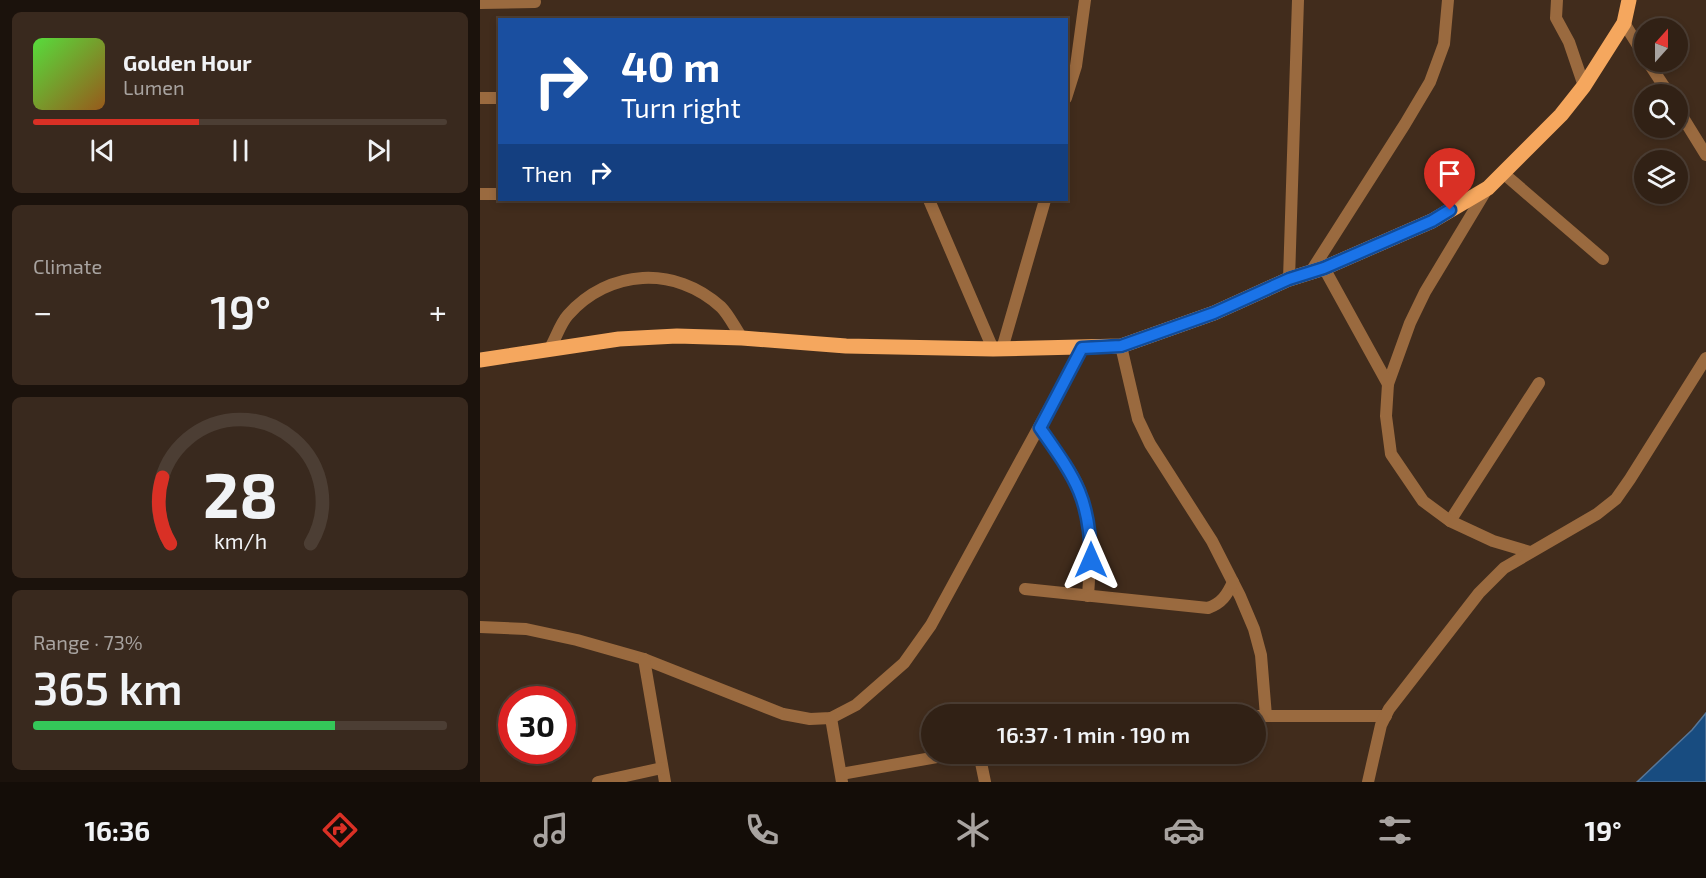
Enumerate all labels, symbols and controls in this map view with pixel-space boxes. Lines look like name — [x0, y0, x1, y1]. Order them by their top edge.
north arrow — [1634, 18, 1688, 72]
map controls — [1634, 18, 1688, 204]
text: 40 m — [621, 40, 720, 90]
icon: right — [522, 42, 600, 120]
text: Golden Hour — [123, 49, 252, 75]
text: Lumen — [123, 75, 185, 99]
button: search — [1634, 84, 1688, 138]
text: Turn right — [621, 91, 741, 123]
icon: previous — [86, 134, 119, 167]
icon: pause — [224, 134, 257, 167]
icon: next — [362, 134, 395, 167]
pin — [1424, 148, 1475, 210]
button: layers — [1634, 150, 1688, 204]
icon: right — [584, 156, 617, 189]
icon: arrive — [1433, 157, 1466, 190]
text: Then — [522, 160, 572, 186]
text: Climate — [33, 254, 102, 278]
text: 19° — [210, 284, 271, 338]
text: − — [33, 291, 52, 331]
text: + — [429, 291, 447, 331]
text: 28 — [202, 456, 278, 531]
position arrow — [1059, 528, 1123, 592]
text: km/h — [213, 529, 267, 554]
text: Range · 73% — [33, 630, 143, 654]
text: 365 km — [33, 660, 183, 714]
speed limit sign: 30 — [498, 686, 576, 764]
text: 16:37 · 1 min · 190 m — [997, 721, 1190, 747]
icon: directions — [319, 809, 361, 851]
icon: music — [530, 809, 572, 851]
icon: phone — [741, 809, 783, 851]
icon: climate — [952, 809, 994, 851]
icon: car — [1163, 809, 1205, 851]
icon: filters — [1374, 809, 1416, 851]
text: 16:36 — [84, 814, 150, 846]
text: 19° — [1585, 814, 1621, 846]

